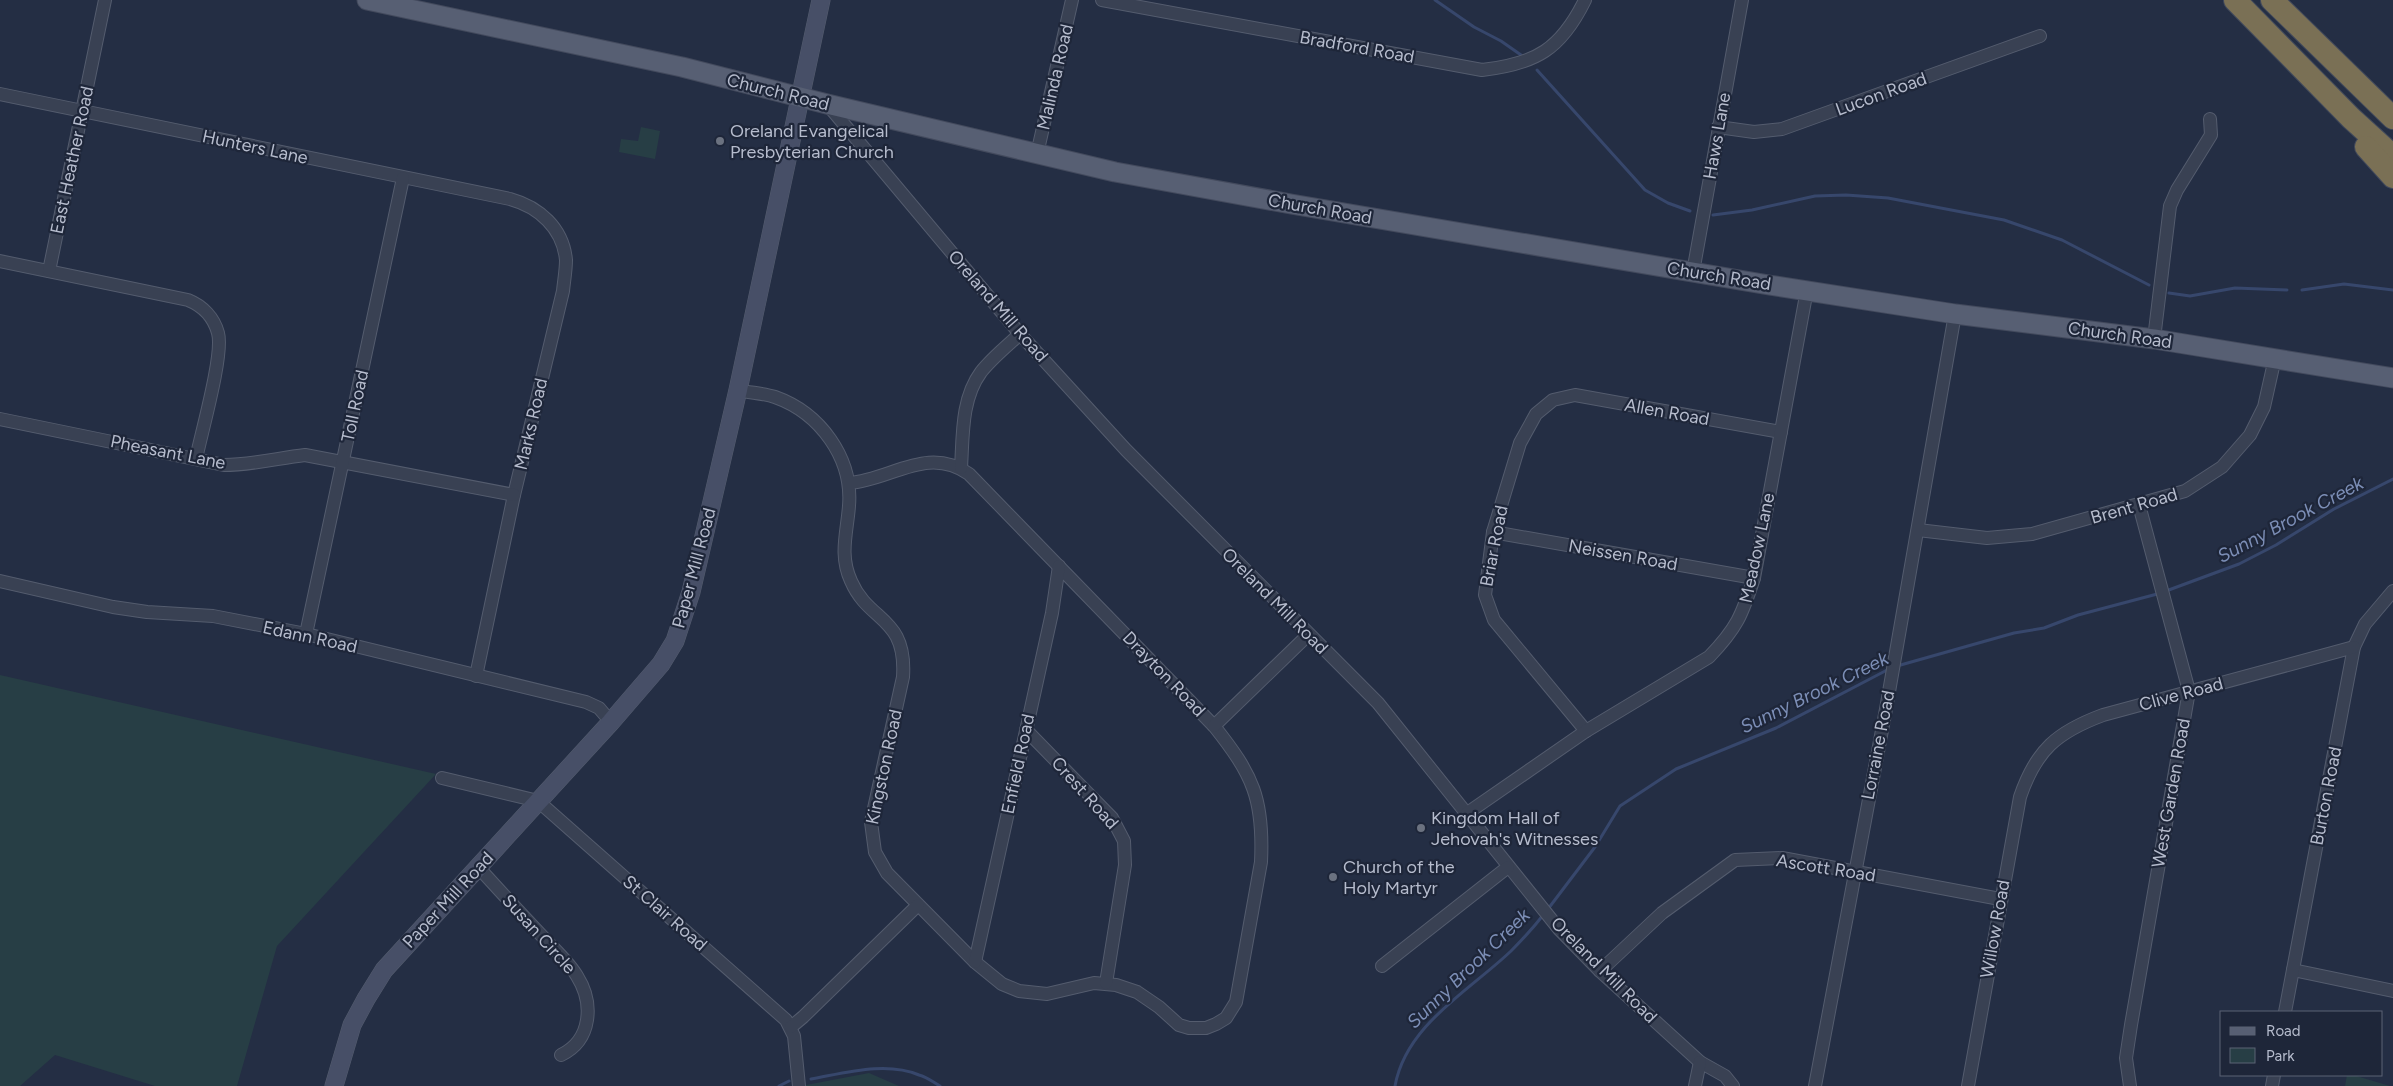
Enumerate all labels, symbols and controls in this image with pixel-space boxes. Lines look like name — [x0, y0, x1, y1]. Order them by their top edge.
street label: Malinda Road — [1032, 22, 1078, 132]
street label: Bradford Road — [1298, 26, 1416, 68]
street label: Lucon Road — [1832, 67, 1930, 121]
street label: Church Road — [724, 69, 832, 115]
street label: East Heather Road — [46, 84, 98, 236]
street label: Haws Lane — [1699, 91, 1735, 181]
place label: Oreland Evangelical Presbyterian Church — [730, 120, 894, 163]
street label: Hunters Lane — [200, 125, 310, 169]
marker: Oreland Evangelical Presbyterian Church — [714, 135, 726, 147]
street label: Church Road — [1266, 189, 1374, 229]
street label: Oreland Mill Road — [943, 245, 1053, 367]
street label: Church Road — [1666, 257, 1772, 295]
street label: Church Road — [2067, 317, 2173, 353]
street label: Toll Road — [337, 368, 373, 444]
street label: Marks Road — [510, 376, 552, 472]
street label: Allen Road — [1623, 394, 1711, 430]
street label: Pheasant Lane — [109, 430, 228, 474]
water label: Sunny Brook Creek — [2213, 471, 2368, 568]
street label: Brent Road — [2088, 483, 2180, 529]
street label: Meadow Lane — [1735, 491, 1779, 605]
street label: Briar Road — [1475, 503, 1513, 589]
street label: Paper Mill Road — [667, 505, 721, 631]
street label: Neissen Road — [1567, 535, 1679, 575]
street label: Oreland Mill Road — [1217, 543, 1333, 659]
street label: Edann Road — [261, 616, 359, 658]
street label: Drayton Road — [1118, 627, 1210, 721]
water label: Sunny Brook Creek — [1736, 646, 1893, 738]
street label: Clive Road — [2137, 672, 2225, 716]
street label: Lorraine Road — [1857, 688, 1899, 802]
street label: Kingston Road — [861, 707, 907, 827]
street label: Enfield Road — [997, 712, 1039, 816]
street label: West Garden Road — [2147, 717, 2195, 869]
street label: Burton Road — [2306, 745, 2346, 847]
street label: Crest Road — [1047, 752, 1123, 834]
place label: Kingdom Hall of Jehovah's Witnesses — [1431, 807, 1598, 850]
marker: Kingdom Hall of Jehovah's Witnesses — [1415, 822, 1427, 834]
street label: Paper Mill Road — [398, 847, 498, 953]
street label: Ascott Road — [1775, 849, 1877, 887]
place label: Church of the Holy Martyr — [1343, 856, 1455, 899]
street label: St Clair Road — [618, 870, 712, 956]
marker: Church of the Holy Martyr — [1327, 871, 1339, 883]
street label: Willow Road — [1976, 878, 2014, 980]
street label: Susan Circle — [497, 890, 581, 979]
water label: Sunny Brook Creek — [1402, 903, 1535, 1033]
street label: Oreland Mill Road — [1546, 912, 1662, 1028]
legend — [2220, 1011, 2383, 1076]
text: Road — [2266, 1022, 2301, 1040]
text: Park — [2266, 1047, 2295, 1065]

